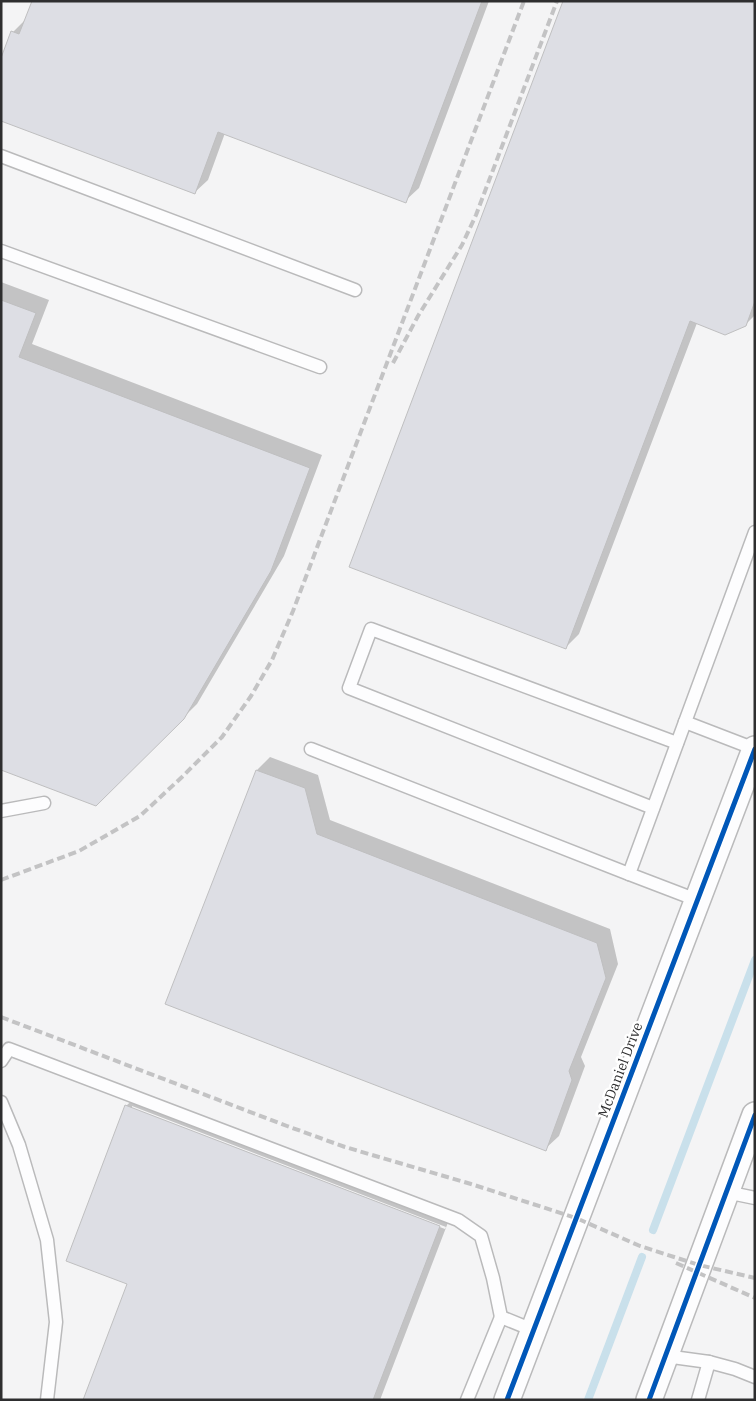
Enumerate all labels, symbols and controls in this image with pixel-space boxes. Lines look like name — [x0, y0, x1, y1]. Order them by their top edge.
street label: McDaniel Drive — [594, 1020, 646, 1120]

